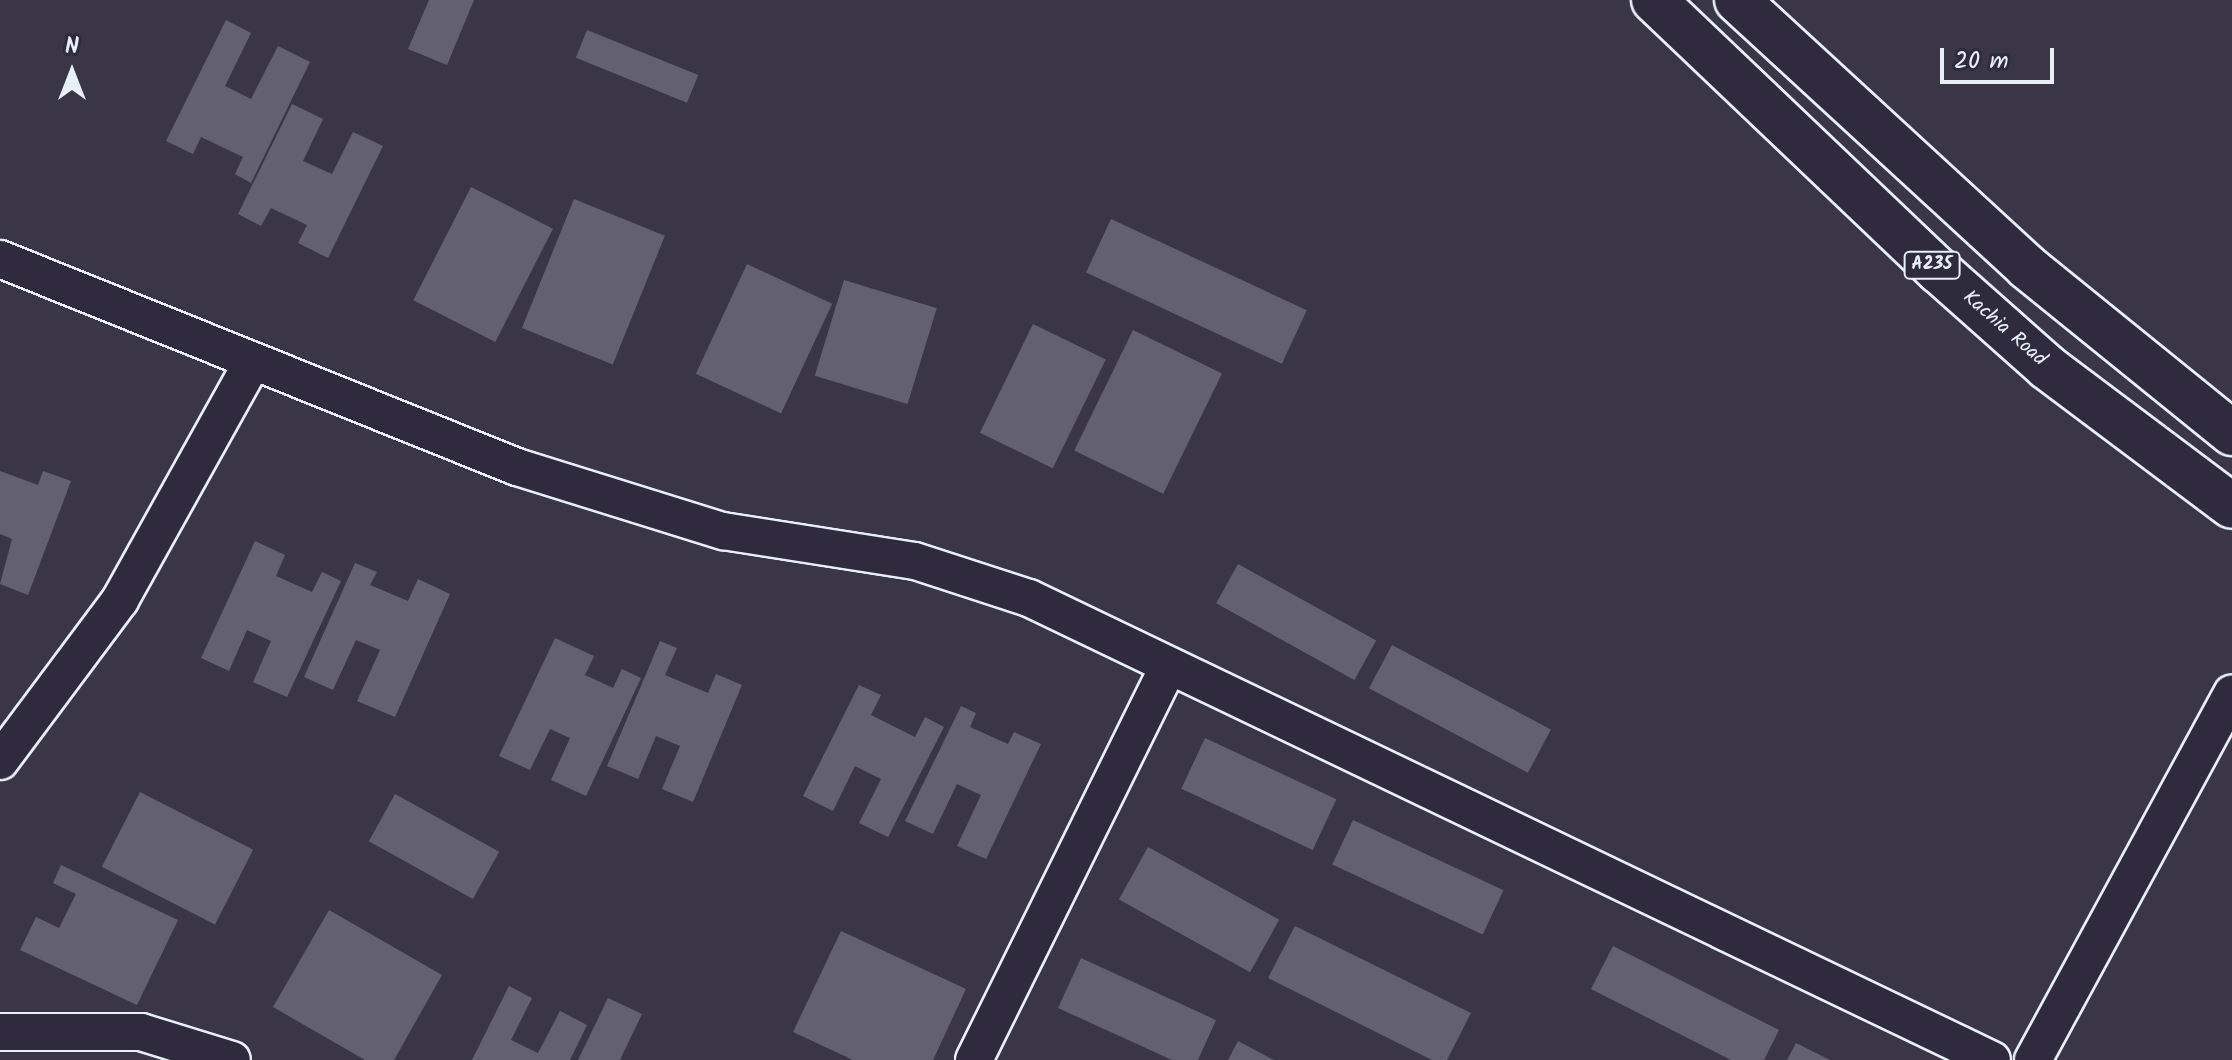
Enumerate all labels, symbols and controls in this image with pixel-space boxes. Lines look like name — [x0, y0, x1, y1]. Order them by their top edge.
text: N — [65, 30, 79, 65]
north arrow — [32, 32, 112, 112]
scale bar — [1944, 32, 2058, 82]
text: 20 m — [1954, 42, 2009, 81]
road number: A235 — [1902, 251, 1962, 279]
street label: Kachia Road — [1957, 286, 2051, 372]

